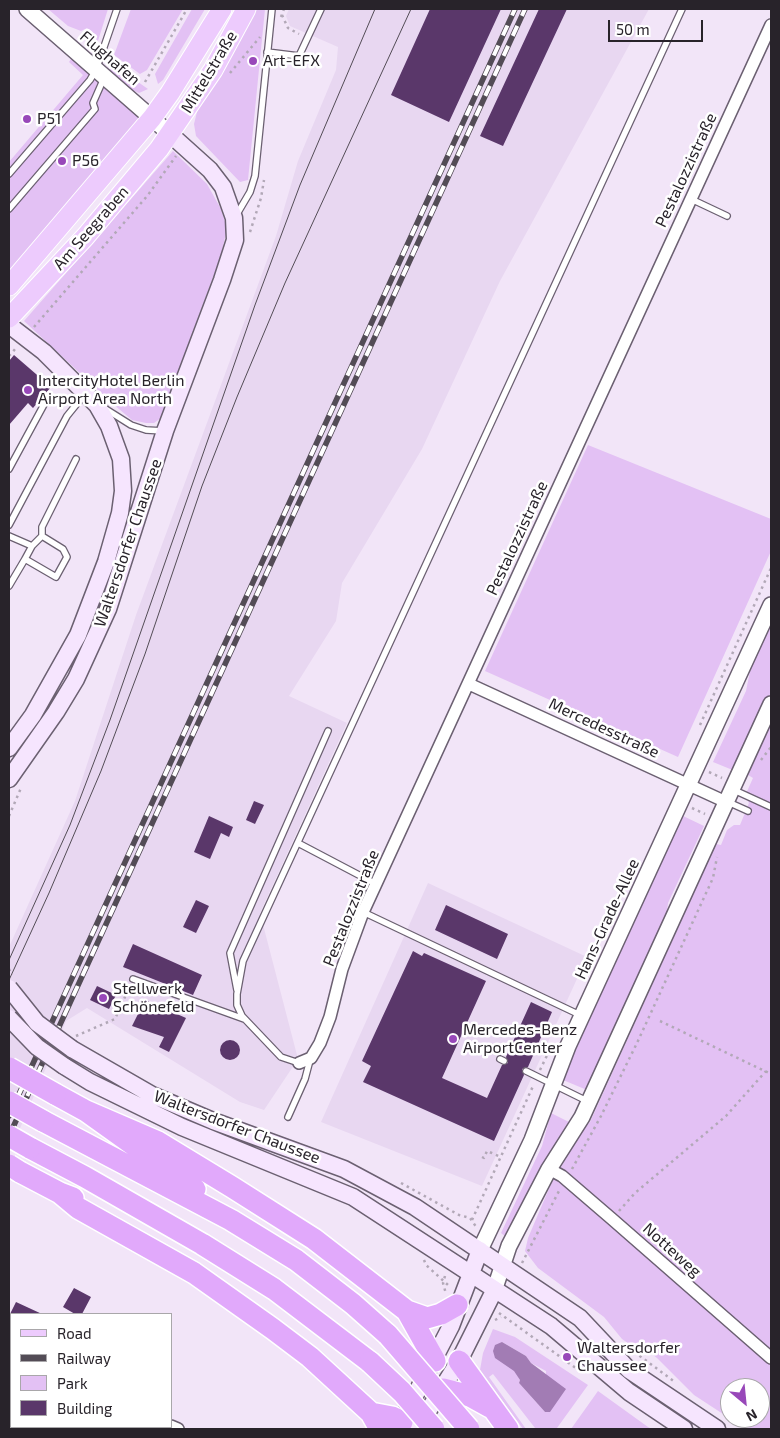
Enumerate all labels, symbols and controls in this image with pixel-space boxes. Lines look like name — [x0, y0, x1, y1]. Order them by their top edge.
scale bar — [610, 10, 705, 42]
text: 50 m — [616, 20, 650, 38]
street label: Flughafen — [76, 27, 144, 89]
street label: Mittelstraße — [177, 27, 241, 117]
place label: Art-EFX — [263, 51, 320, 71]
marker: Art-EFX — [247, 55, 259, 67]
place label: P51 — [37, 109, 61, 129]
street label: Pestalozzistraße — [651, 110, 721, 230]
marker: P51 — [21, 113, 33, 125]
place label: P56 — [72, 151, 99, 171]
marker: P56 — [56, 155, 68, 167]
street label: Am Seegraben — [49, 182, 133, 274]
place label: IntercityHotel Berlin Airport Area North — [38, 371, 184, 409]
marker: IntercityHotel Berlin Airport Area North — [22, 384, 34, 396]
street label: Waltersdorfer Chaussee — [90, 456, 166, 630]
street label: Pestalozzistraße — [482, 478, 552, 598]
street label: Mercedesstraße — [546, 694, 662, 762]
street label: Pestalozzistraße — [319, 847, 383, 969]
street label: Hans-Grade-Allee — [571, 856, 643, 982]
place label: Stellwerk Schönefeld — [113, 979, 195, 1017]
marker: Stellwerk Schönefeld — [97, 992, 109, 1004]
place label: Mercedes-Benz AirportCenter — [463, 1020, 577, 1058]
marker: Mercedes-Benz AirportCenter — [447, 1033, 459, 1045]
street label: Waltersdorfer Chaussee — [151, 1086, 323, 1168]
street label: Notteweg — [639, 1219, 705, 1281]
legend — [10, 1313, 172, 1428]
text: Road — [57, 1324, 92, 1342]
place label: Waltersdorfer Chaussee — [577, 1338, 680, 1376]
text: Railway — [57, 1349, 111, 1367]
marker: Waltersdorfer Chaussee — [561, 1351, 573, 1363]
text: Park — [57, 1374, 88, 1392]
north arrow — [720, 1378, 770, 1428]
text: Building — [57, 1399, 112, 1417]
text: N — [743, 1406, 760, 1426]

